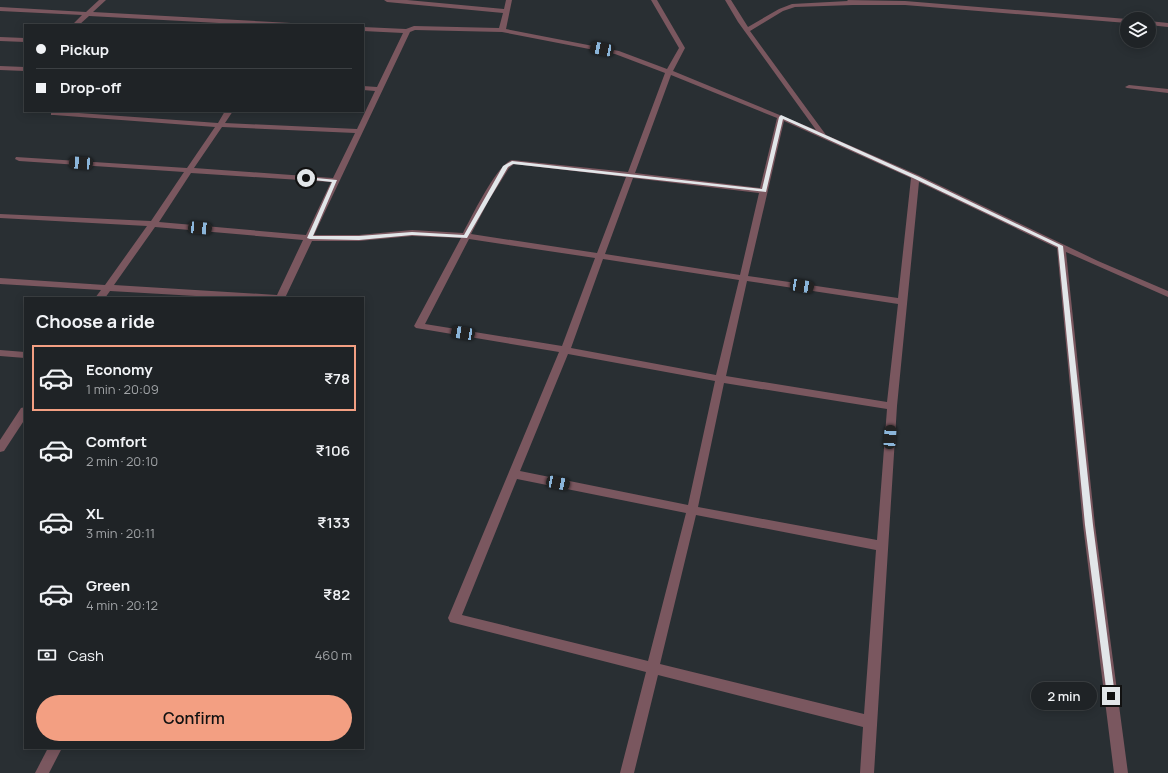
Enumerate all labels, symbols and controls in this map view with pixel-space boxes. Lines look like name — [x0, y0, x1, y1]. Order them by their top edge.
map controls — [1120, 12, 1156, 48]
button: layers — [1120, 12, 1156, 48]
text: Pickup — [60, 39, 109, 60]
car — [589, 41, 615, 57]
text: Drop-off — [60, 77, 121, 98]
car — [69, 156, 93, 170]
route start — [297, 169, 315, 187]
car — [188, 221, 212, 235]
car — [789, 278, 815, 294]
text: Choose a ride — [36, 309, 155, 333]
car — [450, 325, 476, 341]
text: Economy — [86, 359, 153, 380]
icon: car — [38, 360, 74, 396]
text: ₹78 — [324, 368, 350, 389]
text: 1 min · 20:09 — [86, 380, 159, 398]
car — [883, 425, 897, 449]
text: Comfort — [86, 431, 147, 452]
icon: car — [38, 432, 74, 468]
text: ₹106 — [316, 440, 350, 461]
text: 2 min · 20:10 — [86, 452, 158, 470]
car — [545, 475, 571, 491]
text: XL — [86, 503, 104, 524]
icon: car — [38, 504, 74, 540]
text: ₹133 — [317, 512, 350, 533]
text: 3 min · 20:11 — [86, 524, 155, 542]
text: Green — [86, 575, 130, 596]
icon: car — [38, 576, 74, 612]
text: ₹82 — [323, 584, 350, 605]
text: 4 min · 20:12 — [86, 596, 158, 614]
icon: cash — [36, 644, 58, 666]
text: Cash — [68, 645, 104, 666]
text: 460 m — [315, 646, 352, 664]
callout: 2 min — [1031, 682, 1097, 710]
text: 2 min — [1047, 687, 1081, 705]
route end — [1102, 687, 1120, 705]
button: Confirm — [36, 695, 352, 741]

